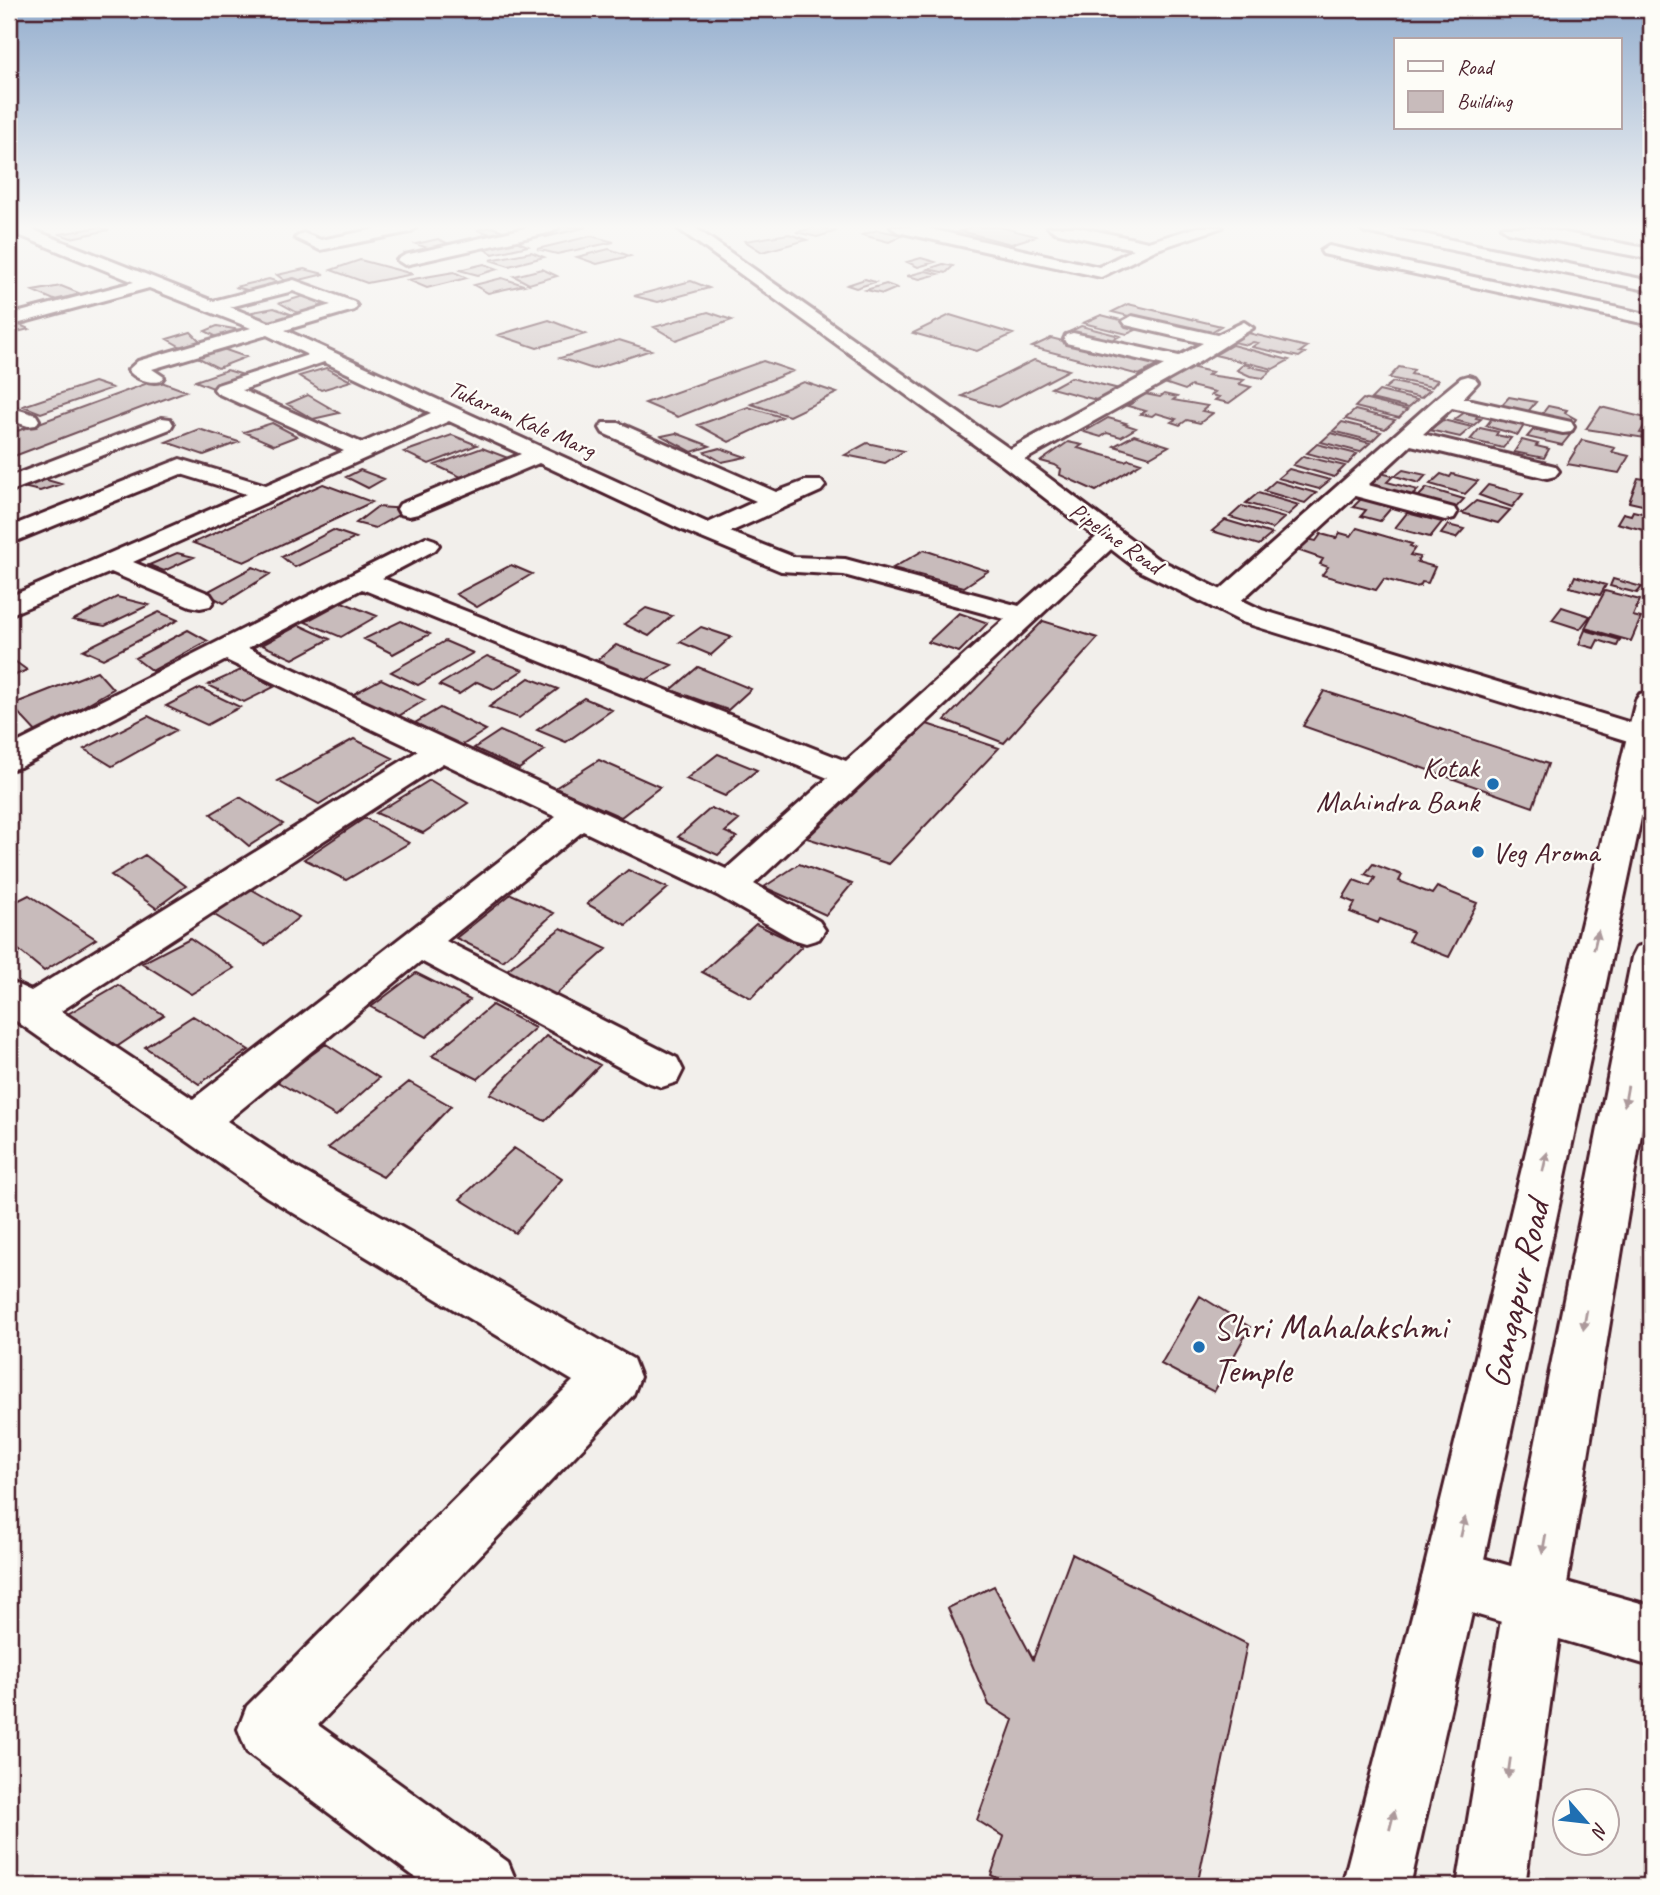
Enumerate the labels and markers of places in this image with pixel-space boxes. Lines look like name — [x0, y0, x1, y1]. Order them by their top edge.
place label: Kotak Mahindra Bank — [1316, 748, 1481, 820]
marker: Kotak Mahindra Bank — [1485, 776, 1501, 792]
place label: Veg Aroma — [1492, 833, 1602, 871]
marker: Veg Aroma — [1470, 844, 1486, 860]
place label: Shri Mahalakshmi Temple — [1213, 1303, 1451, 1393]
marker: Shri Mahalakshmi Temple — [1191, 1339, 1207, 1355]

